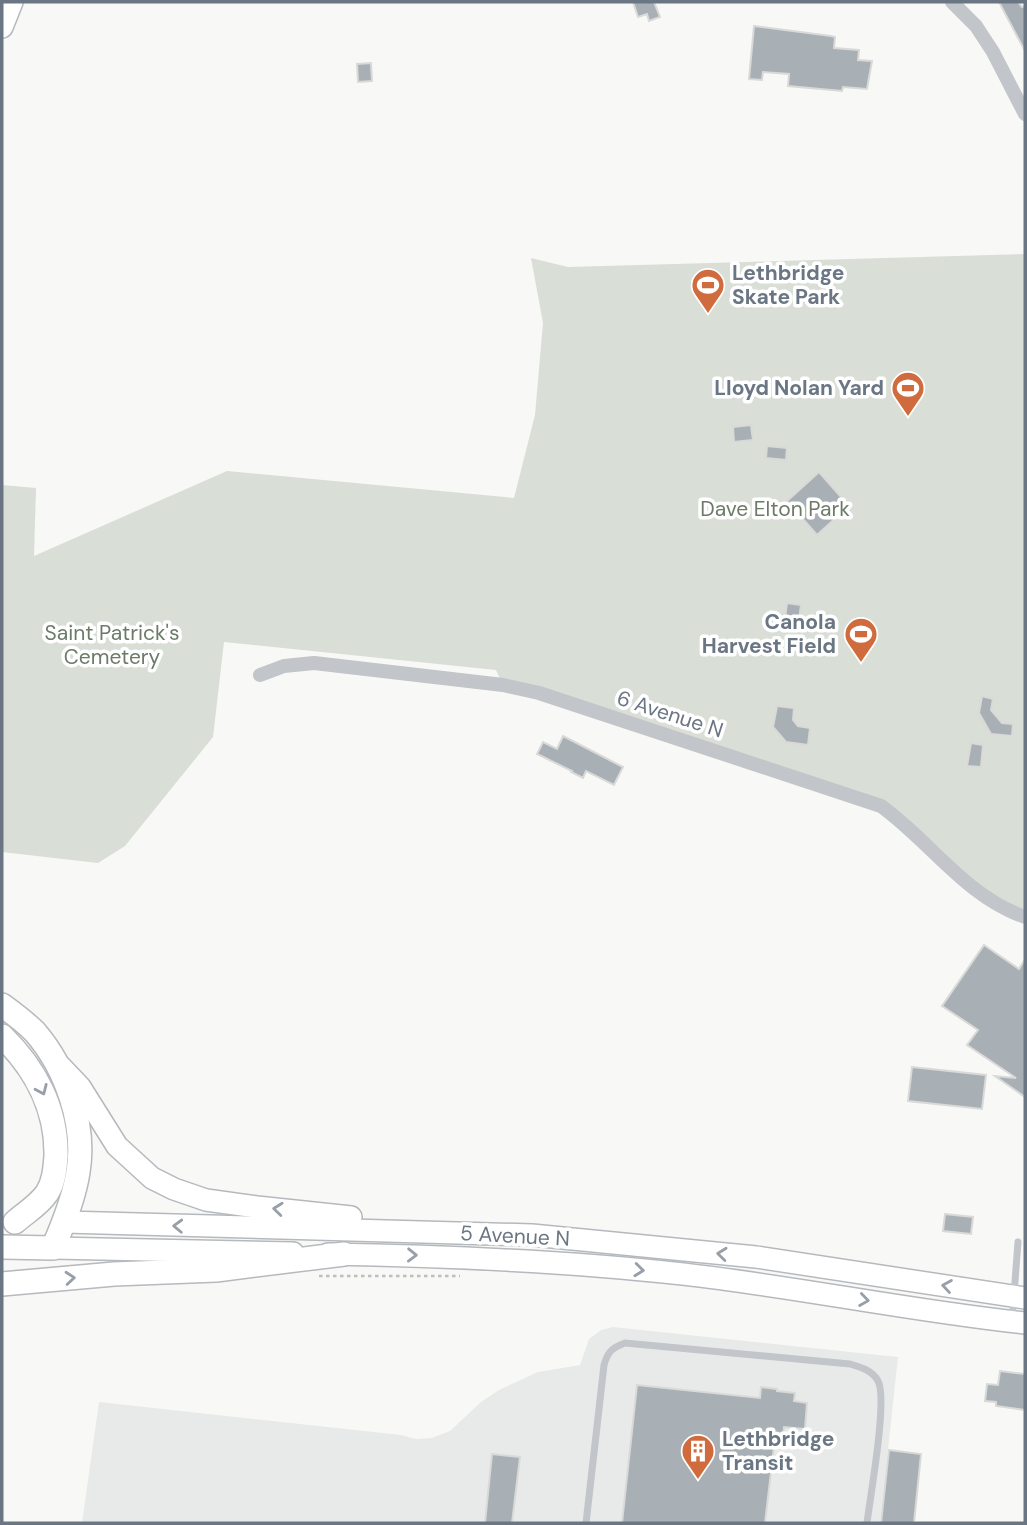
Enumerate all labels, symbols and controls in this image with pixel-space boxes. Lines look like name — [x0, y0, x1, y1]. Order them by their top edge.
place label: Lethbridge Skate Park — [732, 259, 844, 311]
sports icon: Lethbridge Skate Park — [689, 266, 727, 315]
sports icon: Lloyd Nolan Yard — [889, 369, 927, 418]
place label: Lloyd Nolan Yard — [714, 374, 884, 402]
park label: Dave Elton Park — [700, 495, 850, 523]
place label: Canola Harvest Field — [702, 608, 836, 660]
sports icon: Canola Harvest Field — [842, 615, 880, 664]
park label: Saint Patrick's Cemetery — [45, 619, 179, 671]
street label: 6 Avenue N — [613, 684, 727, 744]
one-way arrow — [34, 1083, 48, 1096]
one-way arrow — [272, 1202, 284, 1217]
one-way arrow — [173, 1218, 184, 1233]
street label: 5 Avenue N — [459, 1219, 571, 1253]
one-way arrow — [716, 1246, 727, 1261]
one-way arrow — [407, 1247, 418, 1263]
one-way arrow — [634, 1262, 645, 1277]
one-way arrow — [64, 1270, 75, 1285]
one-way arrow — [941, 1279, 953, 1294]
one-way arrow — [858, 1292, 870, 1307]
place label: Lethbridge Transit — [722, 1425, 834, 1477]
building icon: Lethbridge Transit — [679, 1432, 717, 1481]

